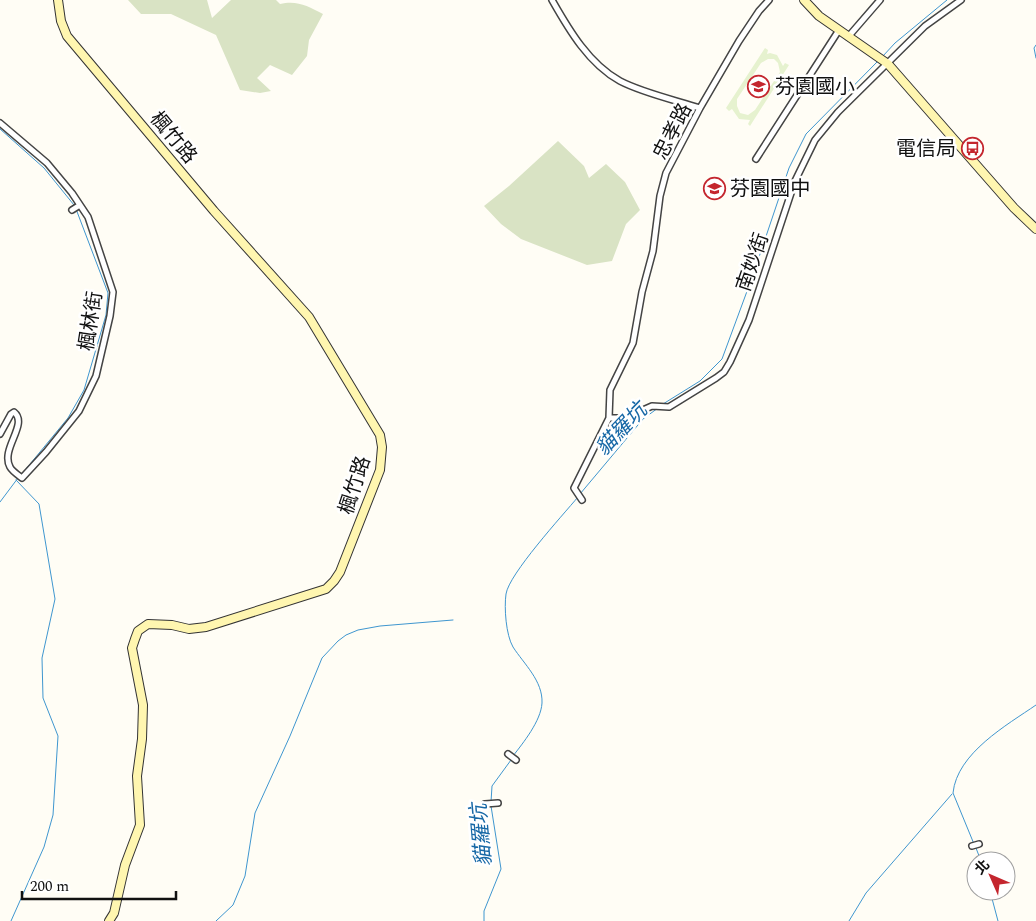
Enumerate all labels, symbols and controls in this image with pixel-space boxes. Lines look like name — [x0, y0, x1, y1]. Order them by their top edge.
place label: 芬園國小 — [775, 72, 855, 102]
school or university icon: 芬園國小 — [747, 74, 771, 98]
street label: 忠孝路 — [646, 98, 700, 165]
street label: 楓竹路 — [142, 105, 204, 170]
place label: 電信局 — [896, 134, 956, 164]
bus stop icon: 電信局 — [960, 136, 984, 160]
place label: 芬園國中 — [730, 174, 810, 204]
school or university icon: 芬園國中 — [702, 176, 726, 200]
street label: 南妙街 — [729, 229, 777, 296]
street label: 楓林街 — [71, 289, 110, 353]
water label: 貓羅坑 — [588, 394, 657, 463]
street label: 楓竹路 — [331, 452, 378, 518]
water label: 貓羅坑 — [463, 799, 501, 868]
north arrow — [966, 851, 1016, 901]
text: 北 — [970, 855, 995, 880]
scale bar — [22, 868, 176, 900]
text: 200 m — [30, 875, 69, 898]

